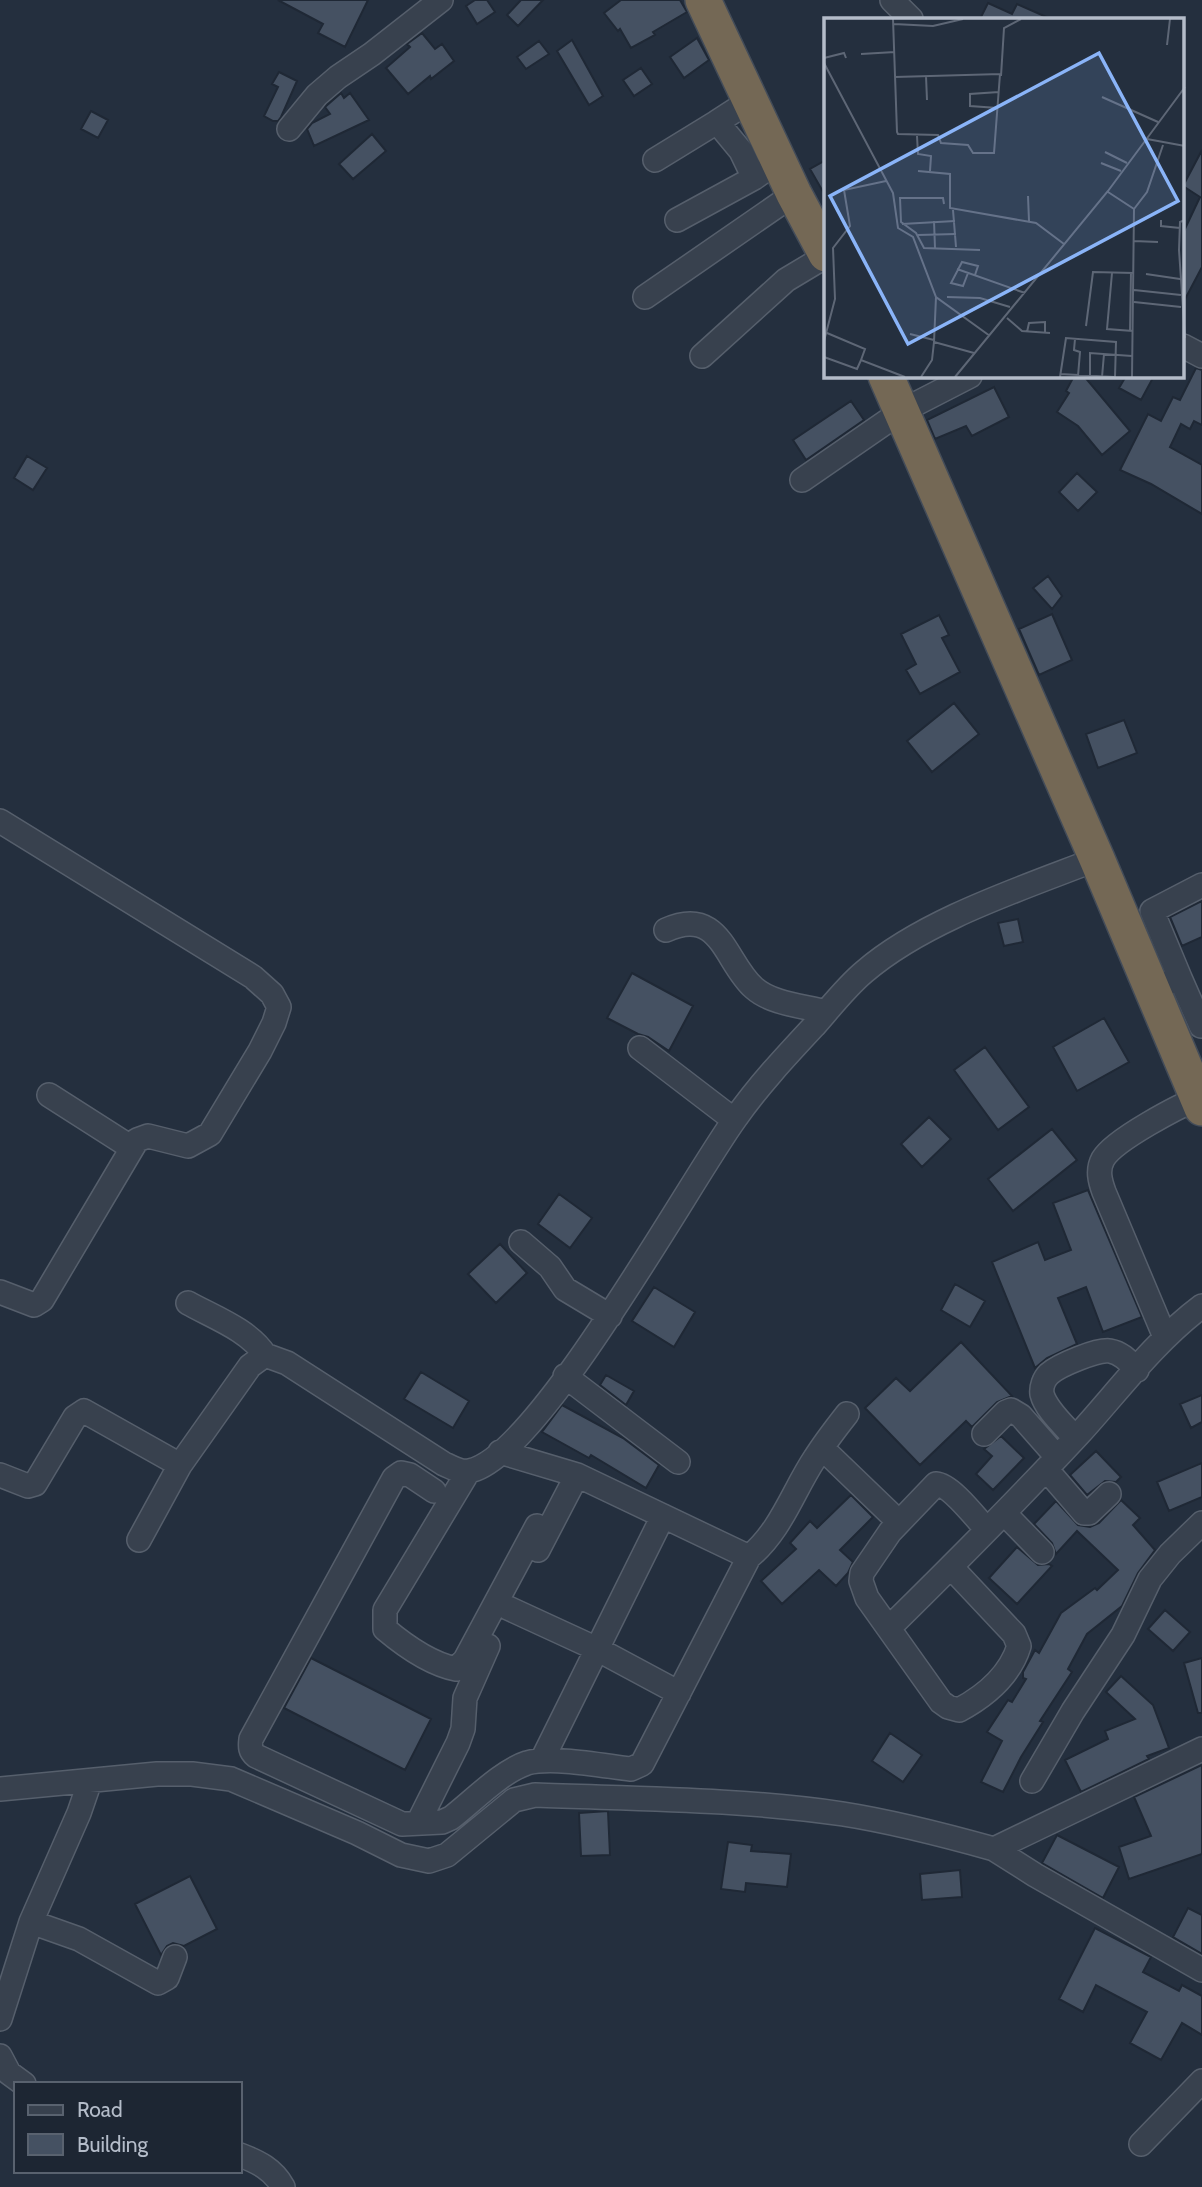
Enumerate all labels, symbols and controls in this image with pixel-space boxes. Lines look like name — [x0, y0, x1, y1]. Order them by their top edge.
inset map — [824, 18, 1184, 378]
legend — [14, 2082, 242, 2173]
text: Road — [77, 2097, 123, 2122]
text: Building — [77, 2132, 149, 2157]

